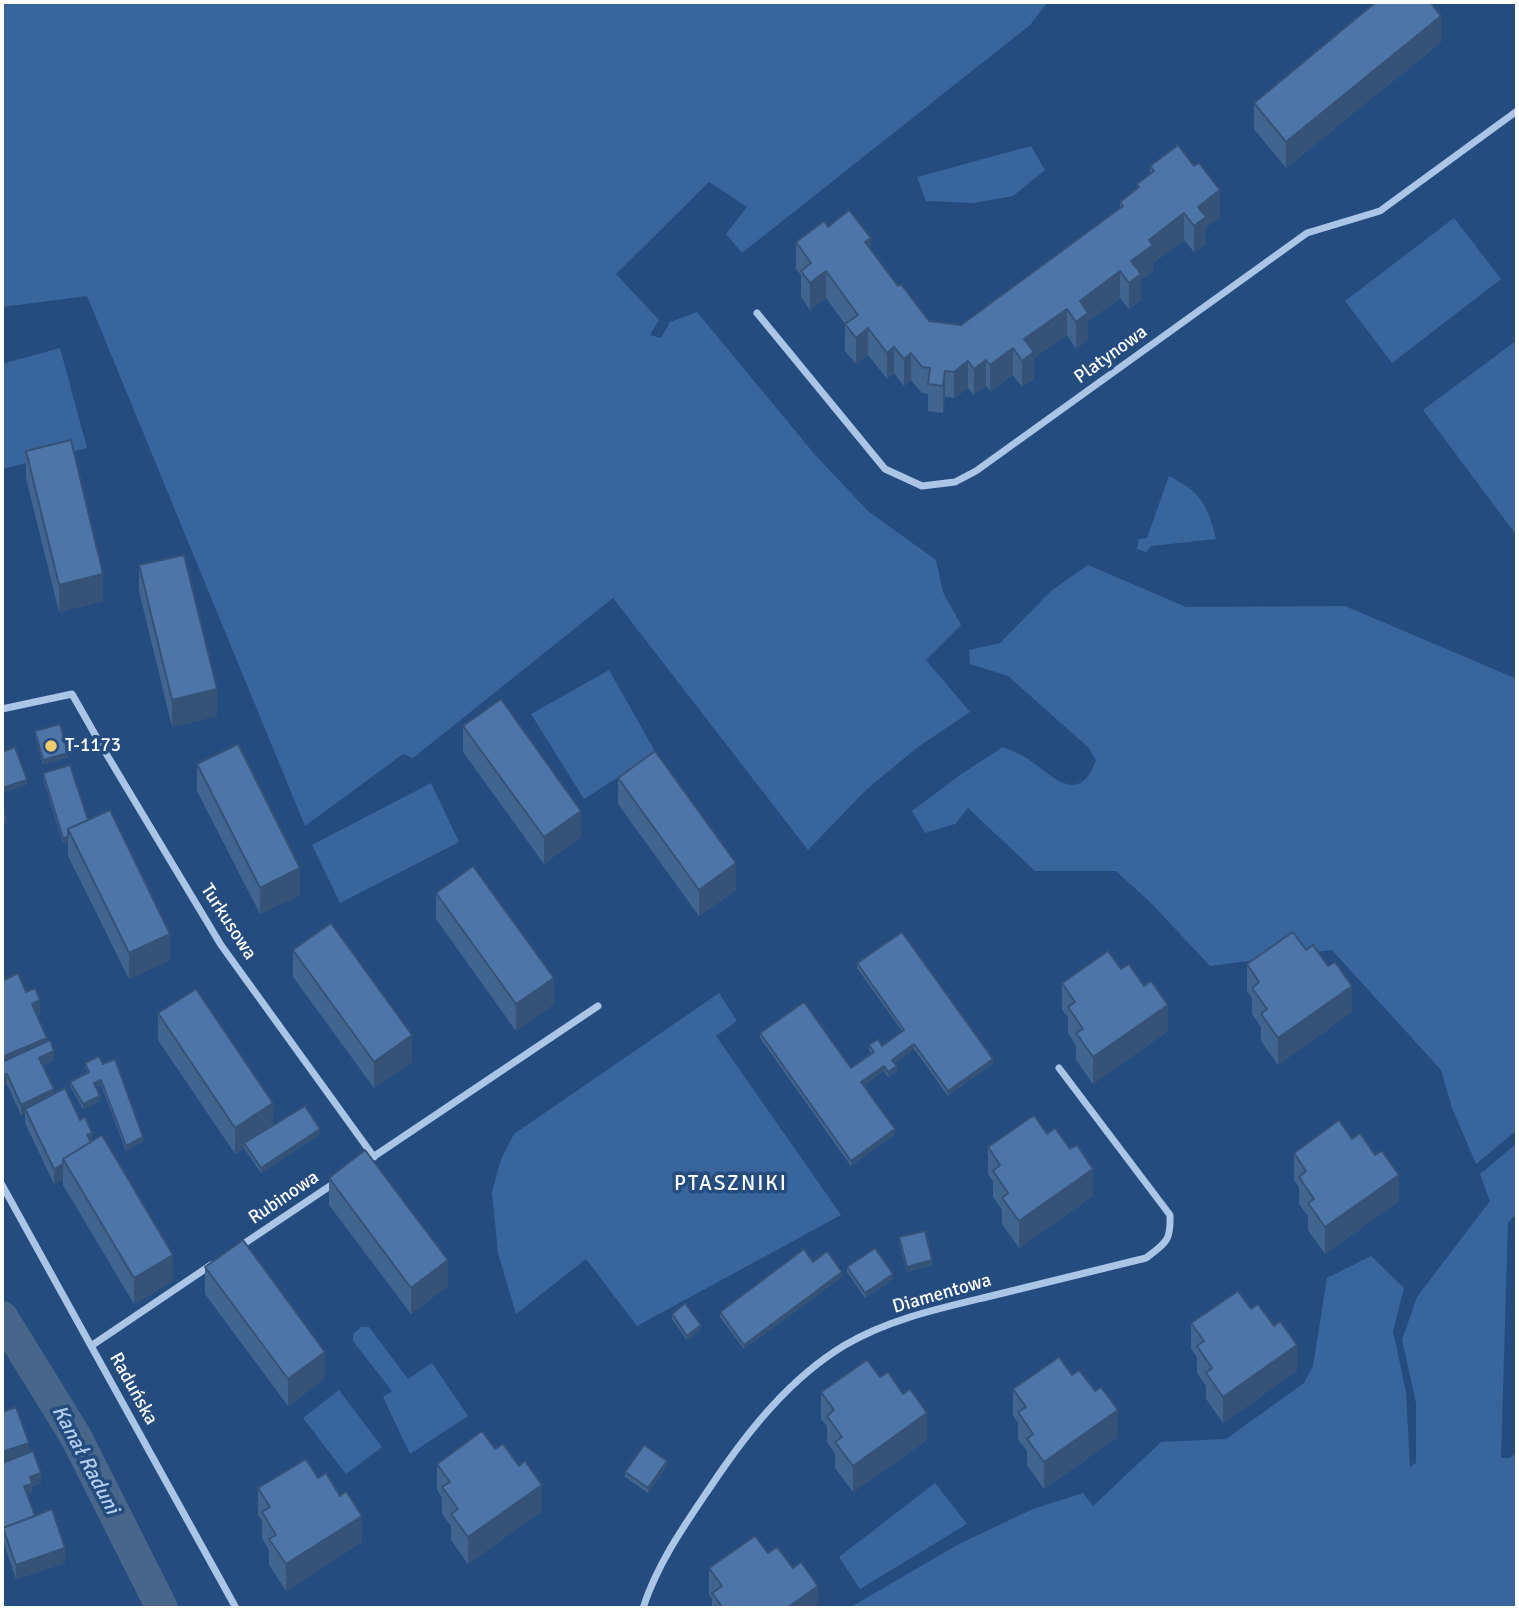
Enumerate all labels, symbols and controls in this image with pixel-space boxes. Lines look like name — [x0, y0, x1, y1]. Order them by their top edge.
street label: Platynowa — [1070, 321, 1152, 389]
place label: T-1173 — [65, 735, 121, 757]
marker: T-1173 — [43, 738, 59, 754]
street label: Turkusowa — [195, 880, 261, 964]
street label: Rubinowa — [245, 1166, 323, 1230]
district label: PTASZNIKI — [675, 1171, 787, 1197]
street label: Diamentowa — [890, 1269, 994, 1319]
street label: Raduńska — [104, 1349, 162, 1429]
water label: Kanał Raduni — [46, 1401, 124, 1519]

